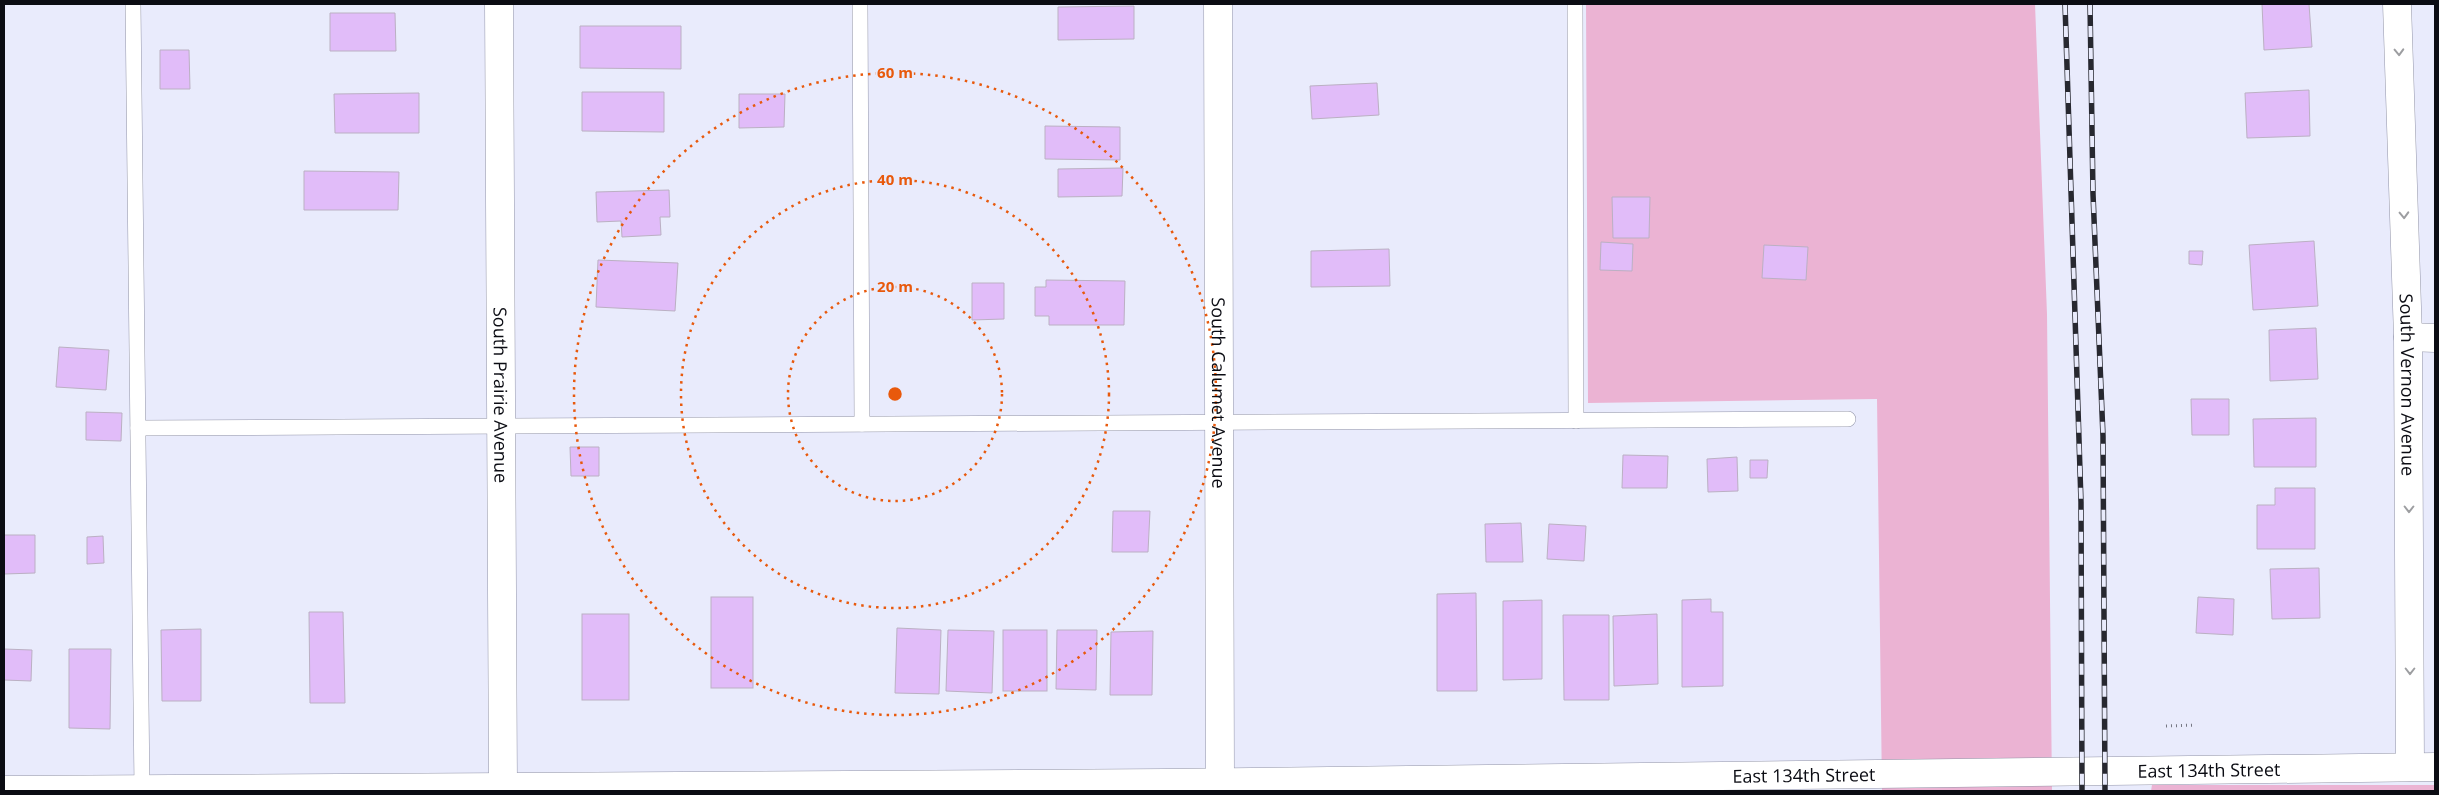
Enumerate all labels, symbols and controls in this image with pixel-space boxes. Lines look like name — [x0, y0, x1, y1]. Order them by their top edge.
one-way arrow — [2393, 49, 2404, 57]
text: 60 m — [877, 62, 913, 82]
text: 40 m — [877, 169, 913, 189]
one-way arrow — [2399, 212, 2409, 219]
text: 20 m — [877, 276, 913, 296]
street label: South Vernon Avenue — [2395, 293, 2421, 476]
street label: South Calumet Avenue — [1207, 297, 1231, 489]
street label: South Prairie Avenue — [489, 307, 513, 483]
centre of rings — [886, 385, 904, 403]
one-way arrow — [2404, 505, 2414, 513]
one-way arrow — [2405, 668, 2415, 675]
street label: East 134th Street — [2137, 757, 2281, 783]
street label: East 134th Street — [1732, 762, 1876, 788]

